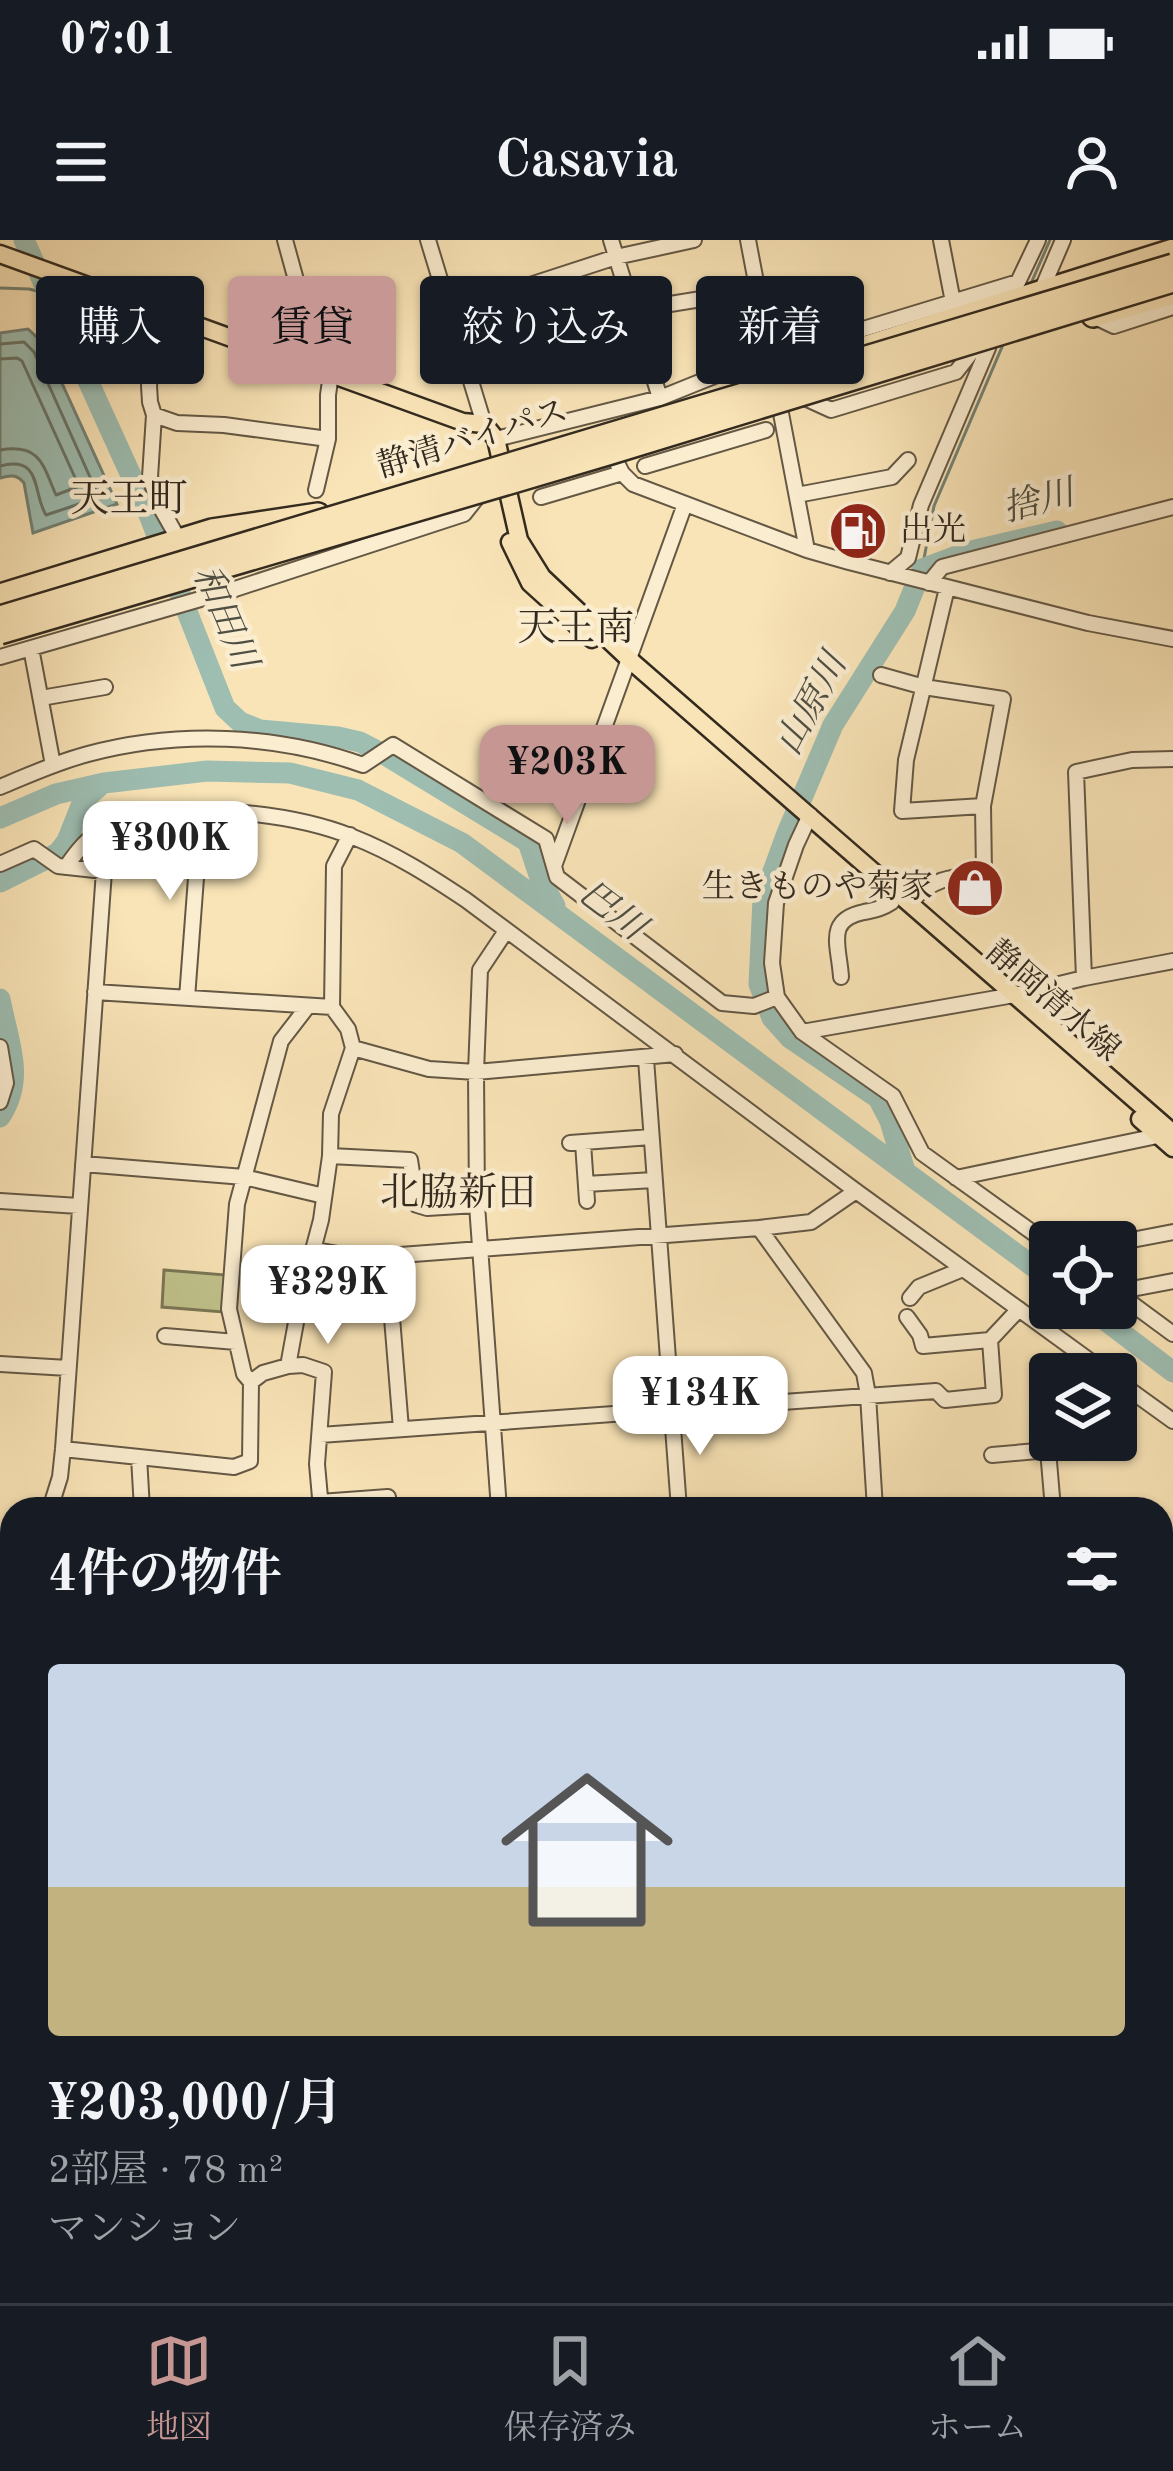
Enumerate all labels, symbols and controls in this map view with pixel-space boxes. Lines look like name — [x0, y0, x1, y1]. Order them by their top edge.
text: 07:01 — [60, 19, 177, 64]
icon: menu — [48, 129, 114, 195]
icon: person — [1059, 129, 1125, 195]
text: Casavia — [495, 135, 678, 189]
chip: 購入 — [36, 276, 204, 384]
chip: 賃貸 — [228, 276, 396, 384]
chip: 絞り込み — [420, 276, 672, 384]
chip: 新着 — [696, 276, 864, 384]
street label: 静清バイパス — [373, 393, 572, 485]
water label: 捨川 — [999, 471, 1082, 530]
district label: 天王町 — [70, 479, 188, 520]
fuel station icon: 出光 — [827, 500, 889, 562]
place label: 出光 — [900, 512, 966, 548]
water label: 和田川 — [185, 560, 266, 678]
district label: 天王南 — [517, 607, 635, 649]
water label: 山原川 — [769, 644, 856, 761]
pin: ¥203K — [483, 725, 651, 827]
text: ¥203K — [507, 744, 627, 783]
pin: ¥300K — [86, 801, 254, 903]
text: ¥300K — [110, 820, 230, 859]
shop icon: 生きものや菊家 — [944, 857, 1006, 919]
place label: 生きものや菊家 — [702, 869, 933, 905]
water label: 巴川 — [571, 874, 655, 950]
street label: 静岡清水線 — [979, 933, 1127, 1069]
district label: 北脇新田 — [380, 1172, 536, 1214]
map controls — [1029, 1221, 1137, 1461]
button: locate — [1029, 1221, 1137, 1329]
pin: ¥329K — [244, 1245, 412, 1347]
text: ¥329K — [268, 1264, 388, 1303]
button: layers — [1029, 1353, 1137, 1461]
pin: ¥134K — [616, 1356, 784, 1458]
text: ¥134K — [640, 1375, 760, 1414]
icon: filters — [1059, 1536, 1125, 1602]
text: 4件の物件 — [48, 1551, 282, 1602]
icon: home — [479, 1742, 695, 1958]
text: ¥203,000/月 — [48, 2080, 343, 2131]
text: 2部屋 · 78 m² — [48, 2152, 283, 2191]
text: マンション — [48, 2211, 241, 2250]
tab: 地図 — [146, 2328, 212, 2450]
tab: 保存済み — [504, 2328, 636, 2450]
tab: ホーム — [928, 2328, 1027, 2450]

